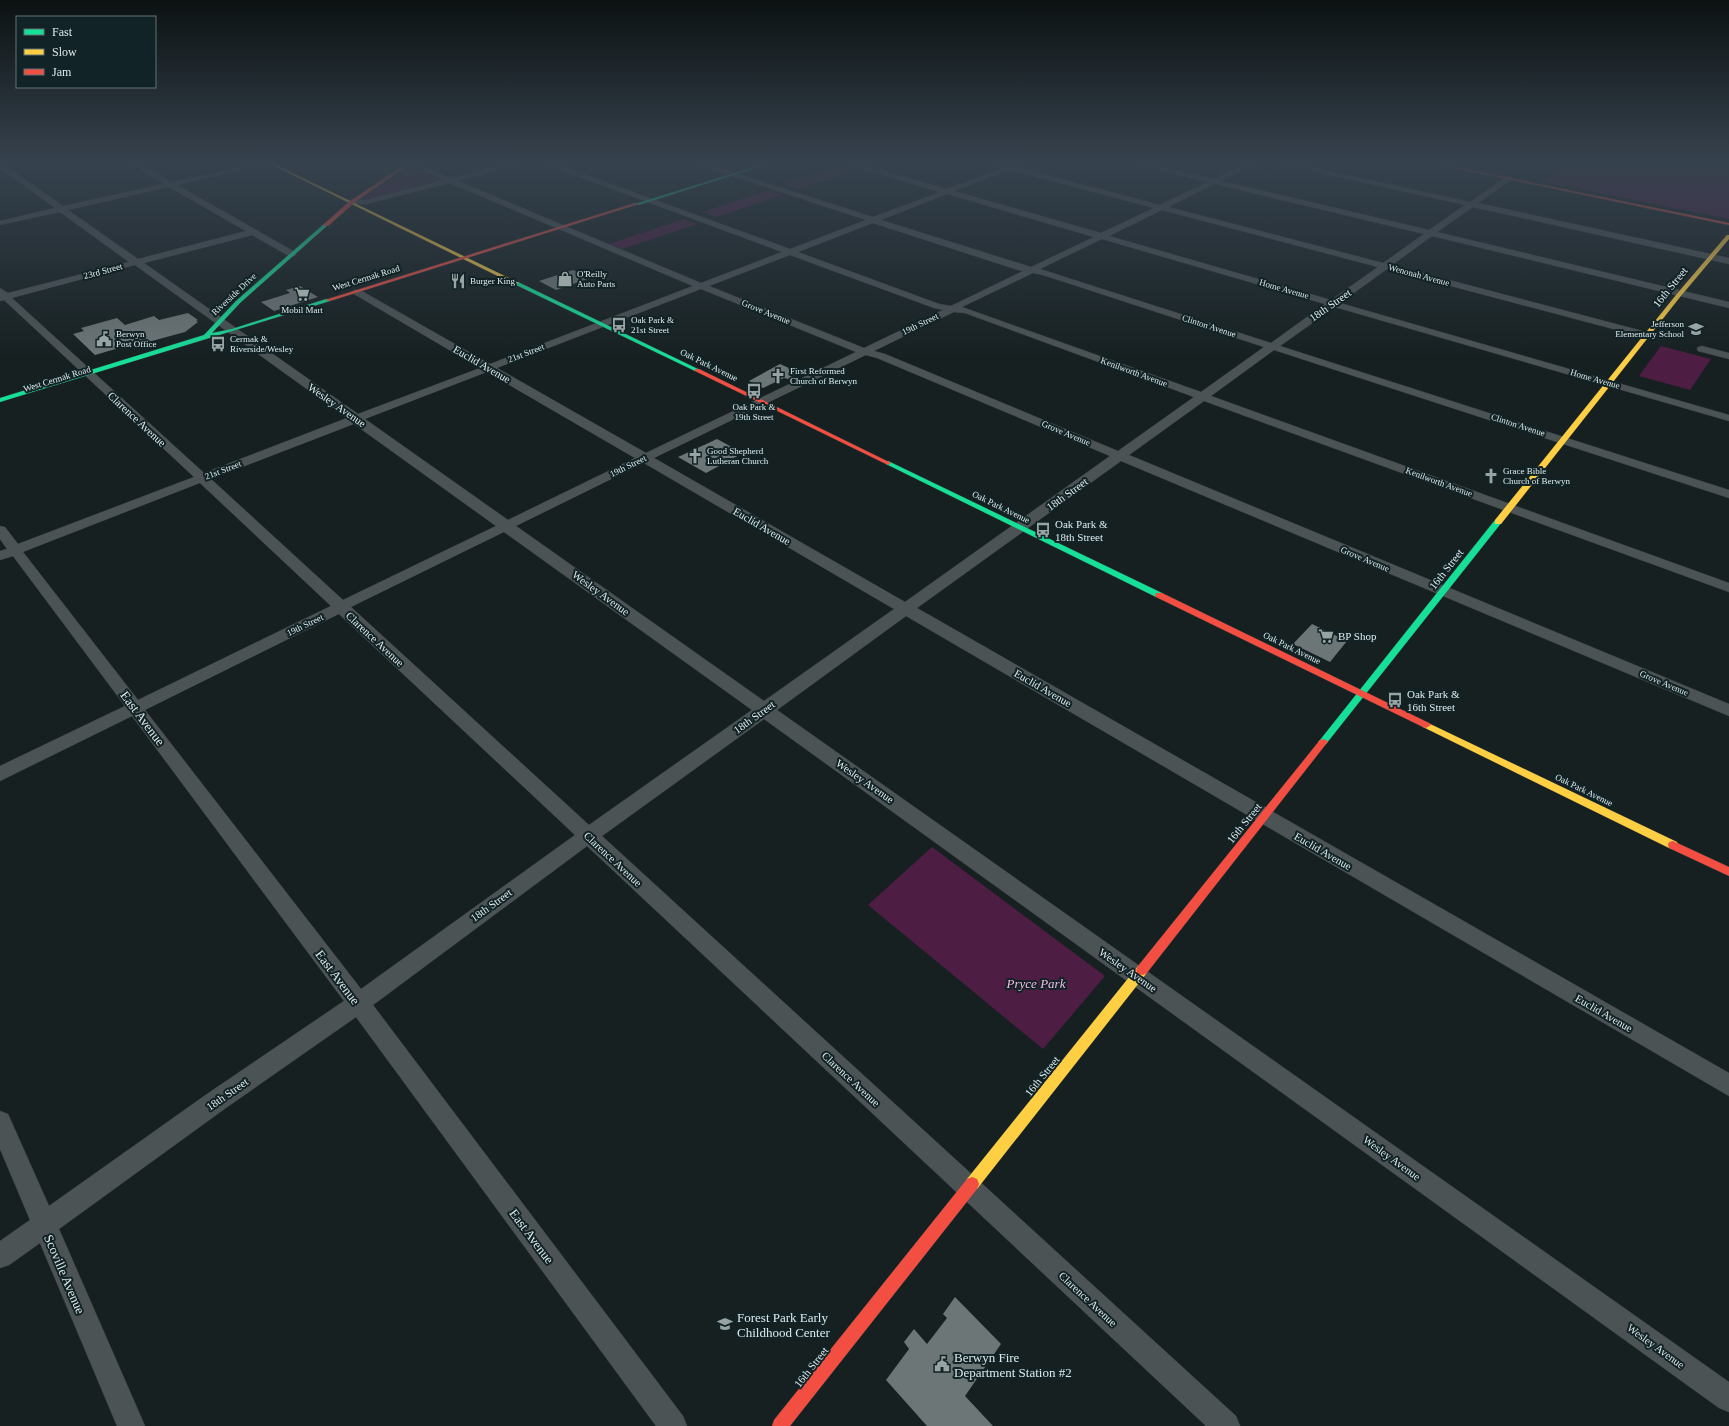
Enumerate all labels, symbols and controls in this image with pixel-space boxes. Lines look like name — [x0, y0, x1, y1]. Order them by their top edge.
legend — [16, 16, 156, 88]
text: Fast — [52, 25, 73, 39]
text: Slow — [52, 45, 77, 59]
text: Jam — [52, 65, 72, 79]
street label: 23rd Street — [83, 261, 124, 281]
street label: Wenonah Avenue — [1387, 262, 1451, 288]
street label: West Cermak Road — [331, 263, 401, 293]
street label: 16th Street — [1650, 265, 1690, 309]
place label: O'Reilly Auto Parts — [577, 269, 616, 289]
shop icon: O'Reilly Auto Parts — [556, 270, 574, 288]
street label: Riverside Drive — [210, 271, 258, 317]
restaurant icon: Burger King — [449, 272, 467, 290]
place label: Burger King — [470, 276, 516, 286]
street label: Home Avenue — [1258, 277, 1310, 301]
supermarket icon: Mobil Mart — [293, 285, 311, 303]
street label: 18th Street — [1307, 286, 1353, 324]
street label: Grove Avenue — [740, 298, 792, 326]
place label: Mobil Mart — [281, 305, 323, 315]
street label: 19th Street — [900, 311, 940, 337]
street label: Clinton Avenue — [1181, 313, 1237, 339]
place label: Oak Park & 21st Street — [631, 315, 674, 335]
bus stop icon: Oak Park & 21st Street — [610, 316, 628, 334]
place label: Jefferson Elementary School — [1615, 319, 1684, 339]
school or university icon: Jefferson Elementary School — [1687, 320, 1705, 338]
place label: Berwyn Post Office — [116, 329, 157, 349]
public building icon: Berwyn Post Office — [95, 330, 113, 348]
place label: Cermak & Riverside/Wesley — [230, 334, 294, 354]
bus stop icon: Cermak & Riverside/Wesley — [209, 335, 227, 353]
street label: 21st Street — [506, 341, 546, 365]
street label: Euclid Avenue — [451, 343, 513, 385]
street label: Oak Park Avenue — [679, 347, 739, 383]
street label: Kenilworth Avenue — [1099, 355, 1169, 389]
street label: West Cermak Road — [22, 364, 92, 394]
place label: First Reformed Church of Berwyn — [790, 366, 857, 386]
church icon: First Reformed Church of Berwyn — [769, 367, 787, 385]
street label: Home Avenue — [1569, 367, 1621, 391]
street label: Wesley Avenue — [306, 381, 368, 429]
bus stop icon: Oak Park & 19th Street — [745, 382, 763, 400]
street label: Clarence Avenue — [106, 389, 168, 449]
place label: Oak Park & 19th Street — [733, 402, 776, 422]
street label: Clinton Avenue — [1490, 412, 1546, 438]
street label: Grove Avenue — [1040, 418, 1092, 448]
place label: Good Shepherd Lutheran Church — [707, 446, 769, 466]
church icon: Good Shepherd Lutheran Church — [686, 447, 704, 465]
street label: 19th Street — [608, 453, 648, 479]
street label: 21st Street — [203, 458, 243, 482]
street label: Kenilworth Avenue — [1404, 465, 1474, 499]
place label: Grace Bible Church of Berwyn — [1503, 466, 1570, 486]
church icon: Grace Bible Church of Berwyn — [1482, 467, 1500, 485]
street label: 18th Street — [1044, 475, 1090, 513]
street label: Oak Park Avenue — [971, 489, 1031, 525]
street label: Euclid Avenue — [731, 505, 793, 547]
place label: Oak Park & 18th Street — [1055, 518, 1108, 543]
bus stop icon: Oak Park & 18th Street — [1034, 521, 1052, 539]
street label: Grove Avenue — [1339, 544, 1391, 574]
street label: 16th Street — [1427, 546, 1465, 592]
street label: Wesley Avenue — [570, 568, 632, 618]
street label: Clarence Avenue — [344, 609, 406, 669]
street label: 19th Street — [285, 612, 325, 638]
supermarket icon: BP Shop — [1317, 627, 1335, 645]
street label: Oak Park Avenue — [1262, 630, 1322, 666]
place label: BP Shop — [1338, 630, 1377, 642]
street label: Euclid Avenue — [1012, 667, 1074, 709]
street label: Grove Avenue — [1638, 668, 1690, 698]
street label: East Avenue — [117, 688, 168, 749]
place label: Oak Park & 16th Street — [1407, 688, 1460, 713]
bus stop icon: Oak Park & 16th Street — [1386, 691, 1404, 709]
street label: 18th Street — [731, 698, 777, 736]
street label: Wesley Avenue — [834, 757, 896, 805]
street label: Oak Park Avenue — [1554, 772, 1614, 808]
street label: 16th Street — [1224, 801, 1264, 845]
street label: Clarence Avenue — [582, 829, 644, 889]
street label: Euclid Avenue — [1292, 830, 1354, 872]
street label: 18th Street — [468, 886, 514, 924]
street label: Wesley Avenue — [1097, 946, 1159, 994]
street label: East Avenue — [312, 947, 363, 1008]
park label: Pryce Park — [1006, 976, 1066, 991]
street label: Euclid Avenue — [1573, 992, 1635, 1034]
street label: Clarence Avenue — [820, 1049, 882, 1109]
street label: 16th Street — [1022, 1054, 1062, 1098]
street label: 18th Street — [204, 1075, 250, 1113]
street label: Wesley Avenue — [1361, 1133, 1423, 1183]
street label: East Avenue — [506, 1206, 557, 1267]
street label: Scoville Avenue — [41, 1232, 88, 1316]
street label: Clarence Avenue — [1057, 1269, 1119, 1329]
place label: Forest Park Early Childhood Center — [737, 1310, 830, 1340]
school or university icon: Forest Park Early Childhood Center — [716, 1315, 734, 1333]
street label: Wesley Avenue — [1625, 1321, 1687, 1371]
street label: 16th Street — [792, 1344, 830, 1390]
place label: Berwyn Fire Department Station #2 — [954, 1350, 1072, 1380]
public building icon: Berwyn Fire Department Station #2 — [933, 1355, 951, 1373]

